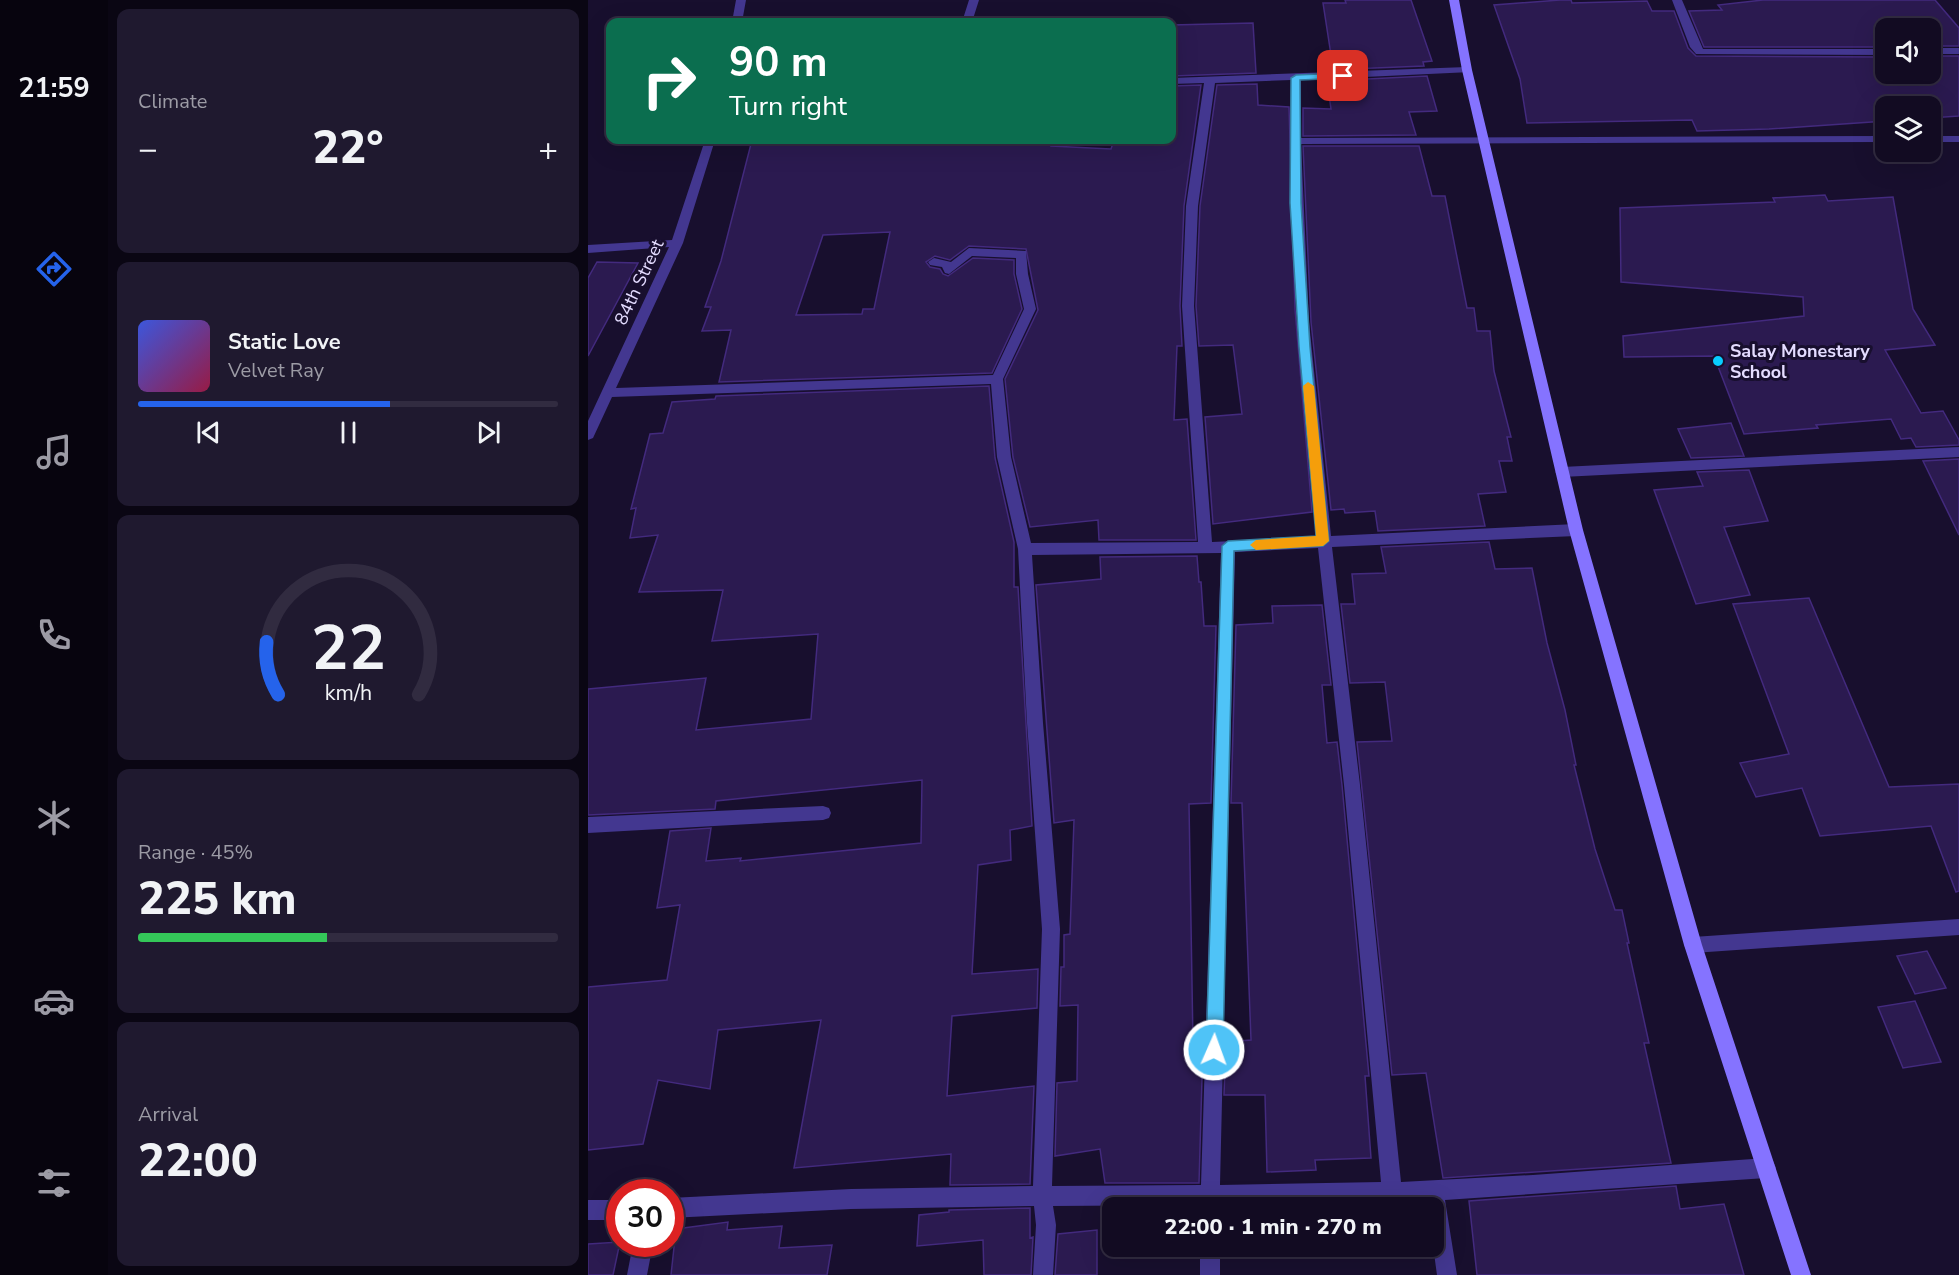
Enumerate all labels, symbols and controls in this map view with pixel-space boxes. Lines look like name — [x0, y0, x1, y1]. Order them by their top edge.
map controls — [1875, 18, 1941, 162]
button: sound — [1875, 18, 1941, 84]
text: 90 m — [729, 34, 828, 91]
icon: right — [630, 42, 708, 120]
pin — [1317, 50, 1368, 101]
icon: arrive — [1326, 59, 1359, 92]
text: 21:59 — [18, 70, 90, 107]
text: Climate — [138, 88, 207, 115]
text: Turn right — [729, 88, 847, 125]
button: layers — [1875, 96, 1941, 162]
text: 22° — [312, 118, 384, 179]
text: − — [138, 127, 158, 172]
text: + — [538, 127, 558, 172]
street label: 84th Street — [609, 235, 670, 329]
icon: directions — [33, 248, 75, 290]
text: Static Love — [228, 327, 341, 357]
place label: Salay Monestary School — [1730, 339, 1870, 384]
marker: Salay Monestary School — [1711, 354, 1725, 368]
text: Velvet Ray — [228, 357, 324, 384]
icon: previous — [192, 416, 225, 449]
icon: pause — [332, 416, 365, 449]
icon: next — [472, 416, 505, 449]
icon: music — [33, 431, 75, 473]
text: 22 — [311, 606, 385, 691]
icon: phone — [33, 614, 75, 656]
text: km/h — [324, 678, 372, 708]
icon: climate — [33, 797, 75, 839]
text: Range · 45% — [138, 839, 253, 866]
text: 225 km — [138, 869, 297, 930]
icon: car — [33, 980, 75, 1022]
position arrow — [1182, 1018, 1246, 1082]
text: Arrival — [138, 1101, 198, 1128]
text: 22:00 — [138, 1131, 258, 1192]
icon: filters — [33, 1162, 75, 1204]
speed limit sign: 30 — [606, 1179, 684, 1257]
text: 22:00 · 1 min · 270 m — [1164, 1212, 1382, 1242]

